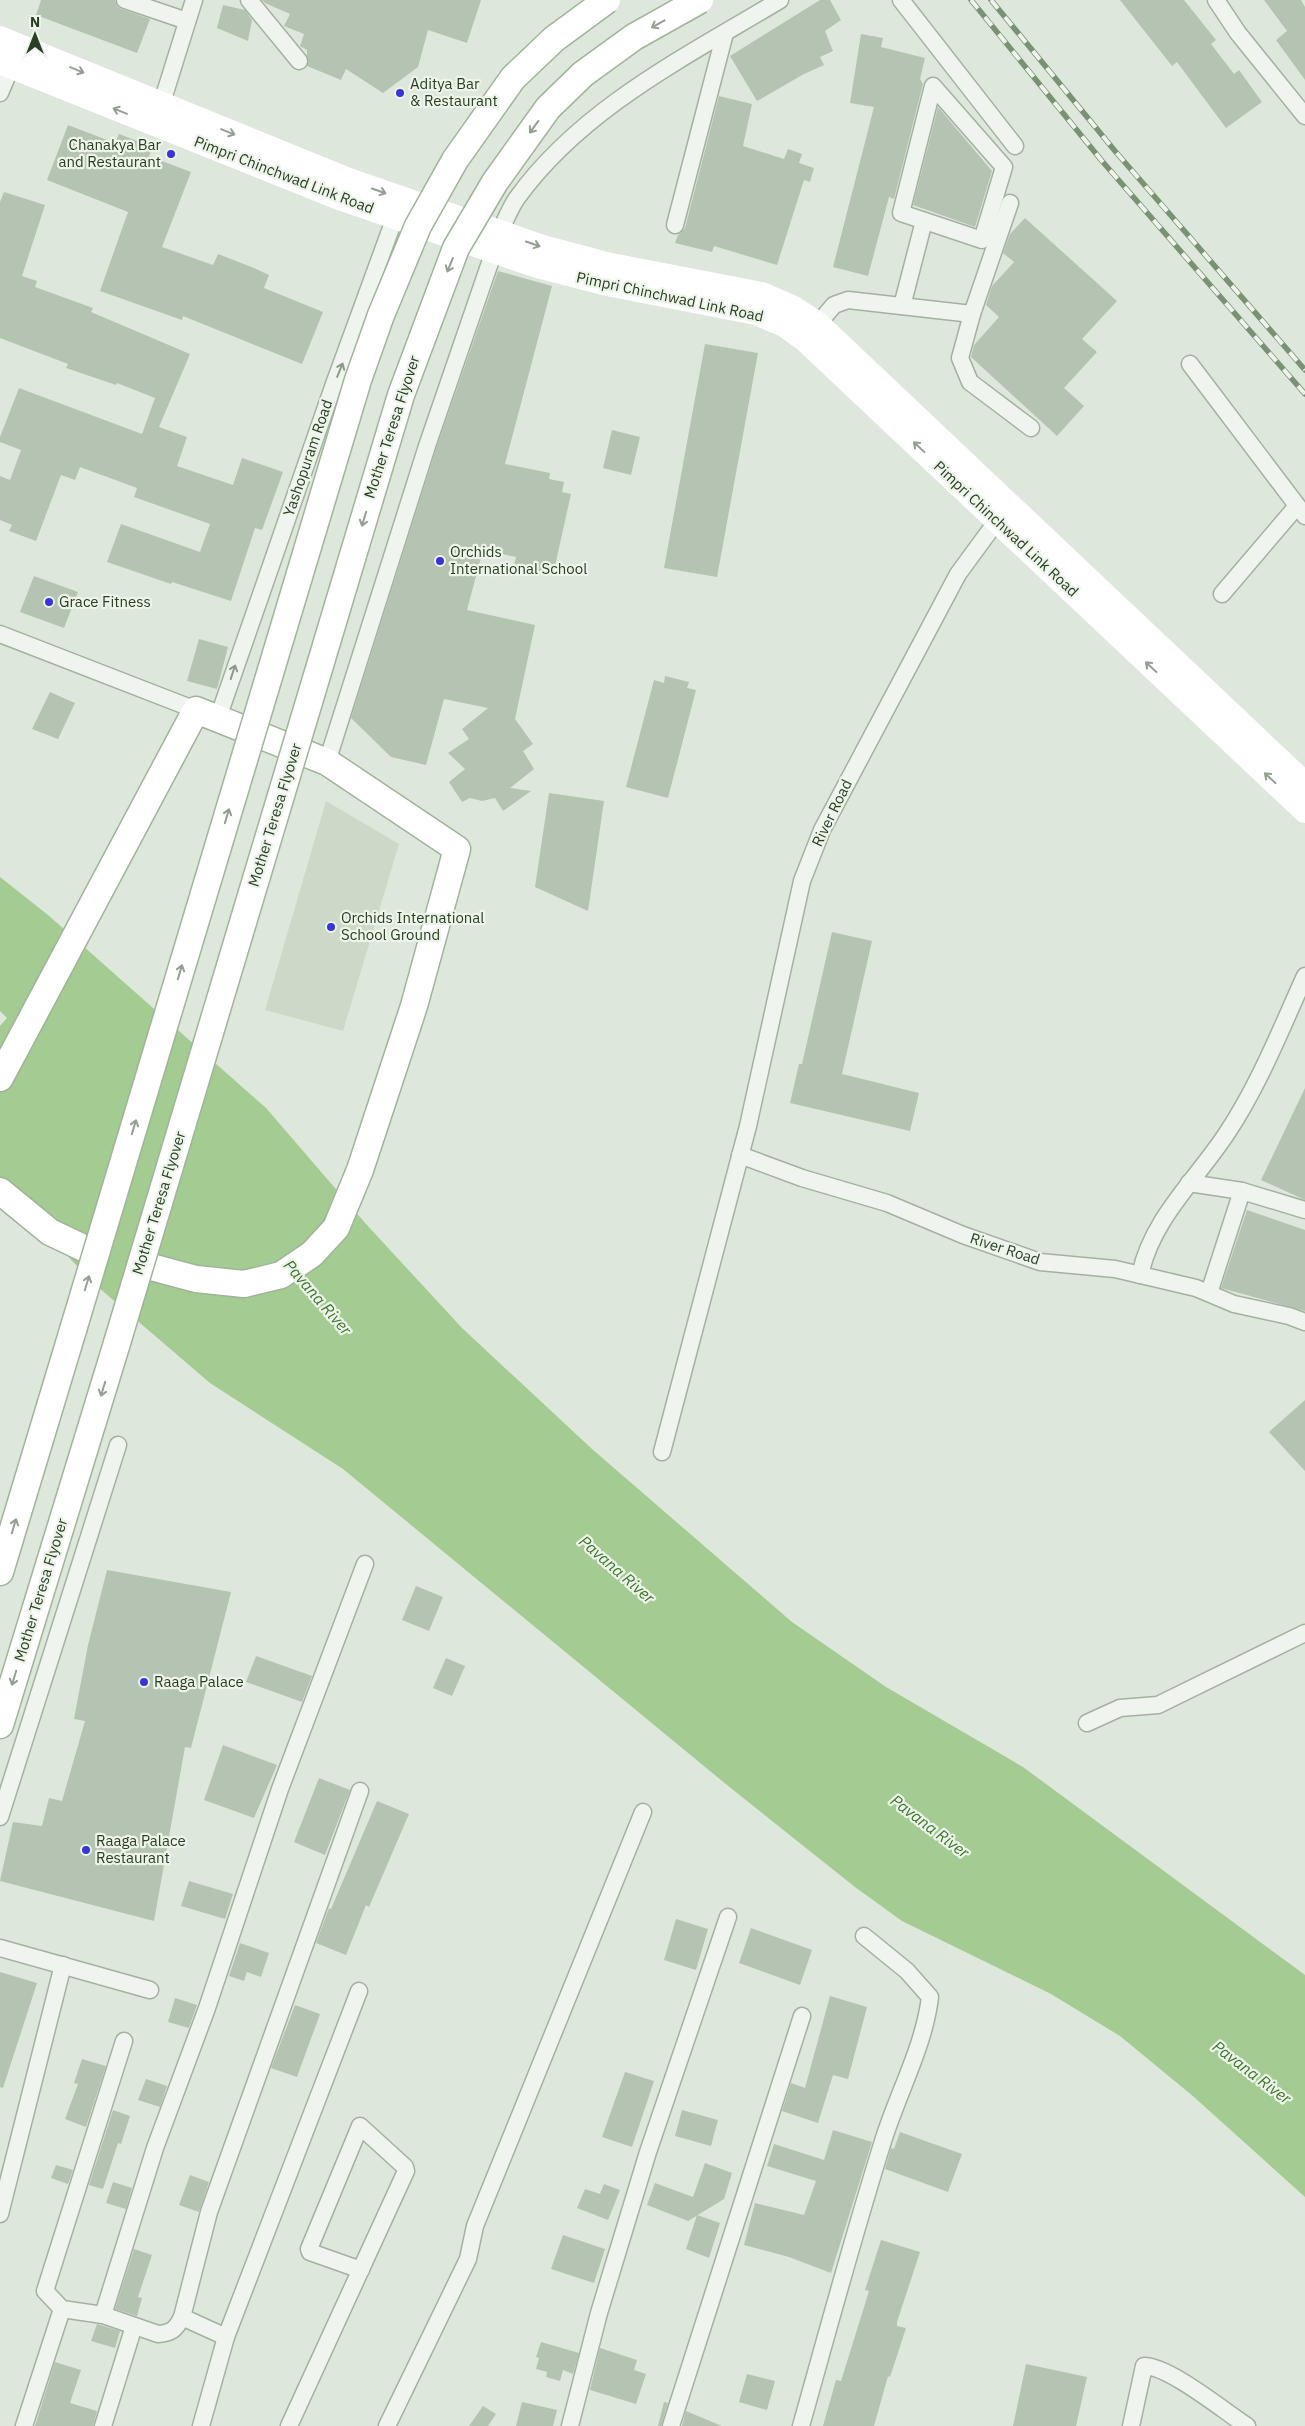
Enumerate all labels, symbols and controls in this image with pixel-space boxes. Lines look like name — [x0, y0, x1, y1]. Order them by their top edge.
north arrow — [10, 10, 60, 60]
text: N — [30, 13, 40, 31]
one-way arrow — [651, 19, 665, 29]
one-way arrow — [69, 66, 84, 76]
place label: Aditya Bar & Restaurant — [410, 74, 498, 110]
marker: Aditya Bar & Restaurant — [394, 87, 406, 99]
one-way arrow — [113, 106, 128, 116]
one-way arrow — [529, 120, 539, 134]
one-way arrow — [219, 128, 235, 137]
street label: Pimpri Chinchwad Link Road — [192, 131, 377, 218]
place label: Chanakya Bar and Restaurant — [58, 135, 161, 171]
marker: Chanakya Bar and Restaurant — [165, 148, 177, 160]
one-way arrow — [371, 187, 386, 196]
one-way arrow — [524, 240, 540, 249]
one-way arrow — [444, 258, 453, 273]
street label: Pimpri Chinchwad Link Road — [575, 267, 765, 326]
street label: Mother Teresa Flyover — [359, 353, 424, 501]
one-way arrow — [335, 363, 345, 378]
street label: Yashopuram Road — [279, 397, 336, 519]
one-way arrow — [912, 441, 925, 453]
street label: Pimpri Chinchwad Link Road — [930, 457, 1083, 601]
one-way arrow — [358, 510, 368, 526]
place label: Orchids International School — [450, 542, 587, 578]
marker: Orchids International School — [434, 555, 446, 567]
place label: Grace Fitness — [59, 592, 151, 611]
marker: Grace Fitness — [43, 596, 55, 608]
one-way arrow — [1145, 661, 1158, 673]
one-way arrow — [229, 664, 239, 680]
street label: Mother Teresa Flyover — [244, 740, 306, 889]
one-way arrow — [1263, 772, 1276, 784]
street label: River Road — [807, 776, 856, 849]
one-way arrow — [223, 808, 233, 824]
place label: Orchids International School Ground — [341, 908, 484, 944]
marker: Orchids International School Ground — [325, 921, 337, 933]
one-way arrow — [176, 964, 186, 980]
one-way arrow — [129, 1120, 139, 1136]
street label: Mother Teresa Flyover — [128, 1128, 190, 1277]
street label: River Road — [968, 1228, 1043, 1269]
water label: Pavana River — [280, 1255, 357, 1340]
one-way arrow — [83, 1275, 93, 1291]
one-way arrow — [97, 1381, 107, 1397]
street label: Mother Teresa Flyover — [10, 1515, 72, 1664]
one-way arrow — [10, 1518, 20, 1534]
water label: Pavana River — [575, 1531, 660, 1608]
one-way arrow — [9, 1670, 19, 1686]
place label: Raaga Palace — [154, 1672, 244, 1691]
marker: Raaga Palace — [138, 1676, 150, 1688]
water label: Pavana River — [887, 1790, 974, 1863]
place label: Raaga Palace Restaurant — [96, 1831, 186, 1867]
marker: Raaga Palace Restaurant — [80, 1844, 92, 1856]
water label: Pavana River — [1209, 2036, 1296, 2109]

